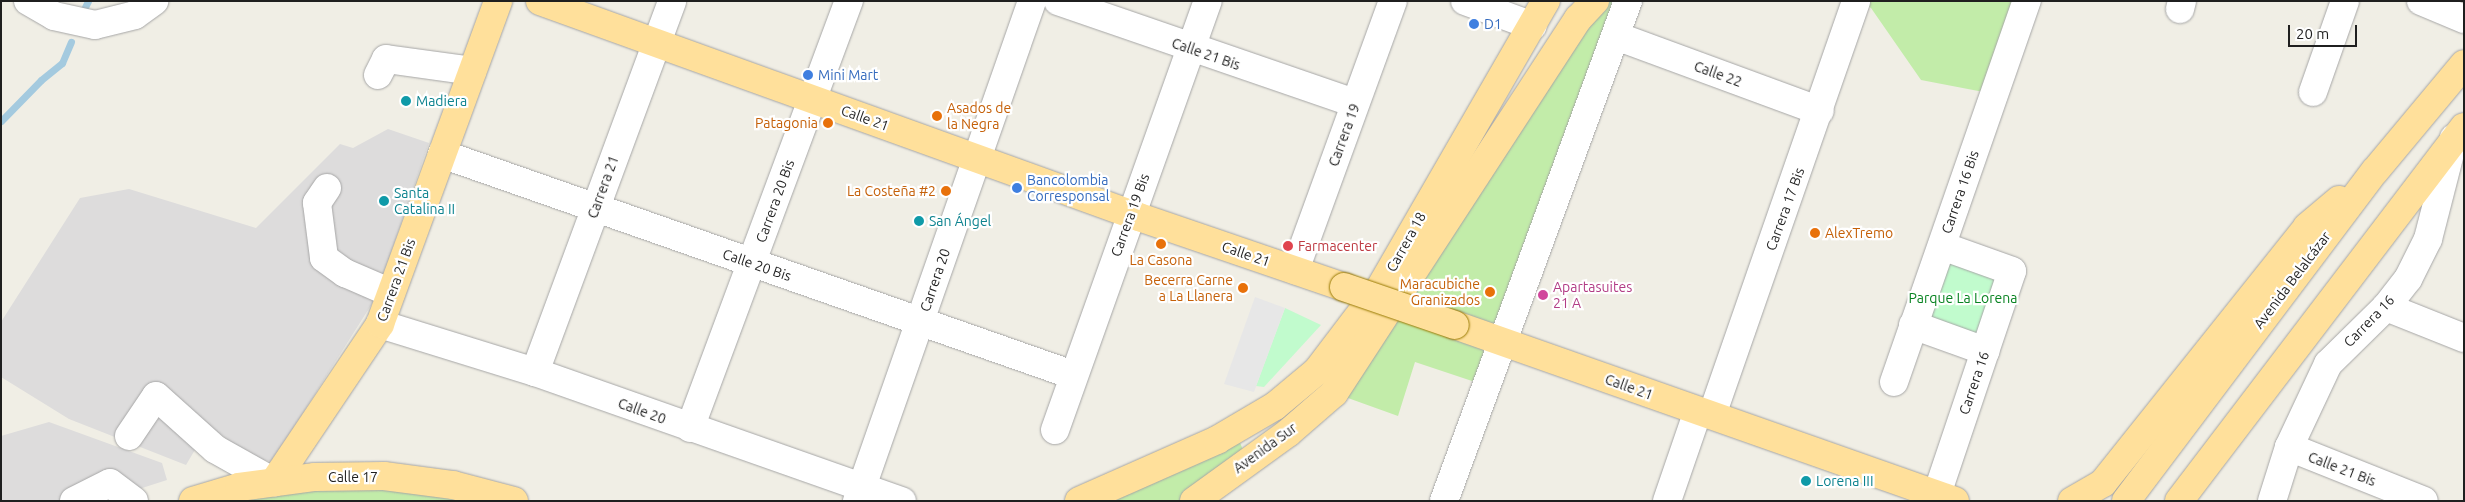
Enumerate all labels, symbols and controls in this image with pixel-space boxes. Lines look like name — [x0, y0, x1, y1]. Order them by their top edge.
scale bar — [2290, 15, 2359, 47]
place label: D1 — [1484, 16, 1502, 32]
marker: D1 — [1468, 18, 1480, 30]
text: 20 m — [2296, 25, 2329, 42]
street label: Calle 21 Bis — [1169, 34, 1243, 74]
street label: Calle 22 — [1692, 58, 1744, 90]
place label: Mini Mart — [818, 67, 878, 83]
marker: Mini Mart — [802, 69, 814, 81]
place label: Madiera — [416, 93, 467, 109]
marker: Madiera — [400, 95, 412, 107]
place label: Asados de la Negra — [947, 100, 1011, 132]
street label: Carrera 19 — [1325, 101, 1363, 169]
street label: Calle 21 — [839, 102, 891, 134]
marker: Asados de la Negra — [931, 110, 943, 122]
place label: Patagonia — [755, 115, 818, 131]
marker: Patagonia — [822, 117, 834, 129]
street label: Carrera 16 Bis — [1938, 148, 1982, 236]
street label: Carrera 21 — [584, 153, 622, 221]
street label: Carrera 20 Bis — [752, 157, 798, 245]
street label: Carrera 17 Bis — [1762, 165, 1808, 253]
street label: Carrera 19 Bis — [1107, 171, 1153, 259]
place label: Bancolombia Corresponsal — [1027, 172, 1109, 204]
marker: Bancolombia Corresponsal — [1011, 182, 1023, 194]
place label: La Costeña #2 — [847, 183, 936, 199]
place label: Santa Catalina II — [394, 185, 455, 218]
marker: La Costeña #2 — [940, 185, 952, 197]
marker: Santa Catalina II — [378, 195, 390, 207]
street label: Carrera 18 — [1383, 209, 1429, 275]
place label: San Ángel — [929, 213, 991, 229]
marker: San Ángel — [913, 215, 925, 227]
place label: AlexTremo — [1825, 225, 1893, 241]
marker: AlexTremo — [1809, 227, 1821, 239]
street label: Avenida Belalcázar — [2250, 228, 2334, 332]
street label: Carrera 21 Bis — [373, 236, 419, 324]
marker: La Casona — [1155, 238, 1167, 250]
street label: Calle 21 — [1220, 238, 1272, 270]
place label: Farmacenter — [1298, 238, 1377, 254]
marker: Farmacenter — [1282, 240, 1294, 252]
street label: Calle 20 Bis — [720, 245, 794, 285]
street label: Carrera 20 — [916, 246, 954, 314]
place label: La Casona — [1130, 252, 1192, 268]
place label: Becerra Carne a La Llanera — [1144, 272, 1233, 304]
place label: Maracubiche Granizados — [1400, 276, 1480, 308]
place label: Apartasuites 21 A — [1553, 279, 1632, 312]
marker: Becerra Carne a La Llanera — [1237, 282, 1249, 294]
marker: Maracubiche Granizados — [1484, 286, 1496, 298]
marker: Apartasuites 21 A — [1537, 289, 1549, 301]
park label: Parque La Lorena — [1909, 290, 2017, 306]
street label: Carrera 16 — [2340, 292, 2398, 350]
street label: Carrera 16 — [1955, 349, 1993, 417]
street label: Calle 21 — [1603, 371, 1655, 403]
street label: Calle 20 — [616, 395, 668, 427]
street label: Avenida Sur — [1230, 419, 1300, 477]
street label: Calle 21 Bis — [2306, 448, 2378, 490]
street label: Calle 17 — [328, 469, 378, 485]
place label: Lorena III — [1816, 473, 1873, 489]
marker: Lorena III — [1800, 475, 1812, 487]

